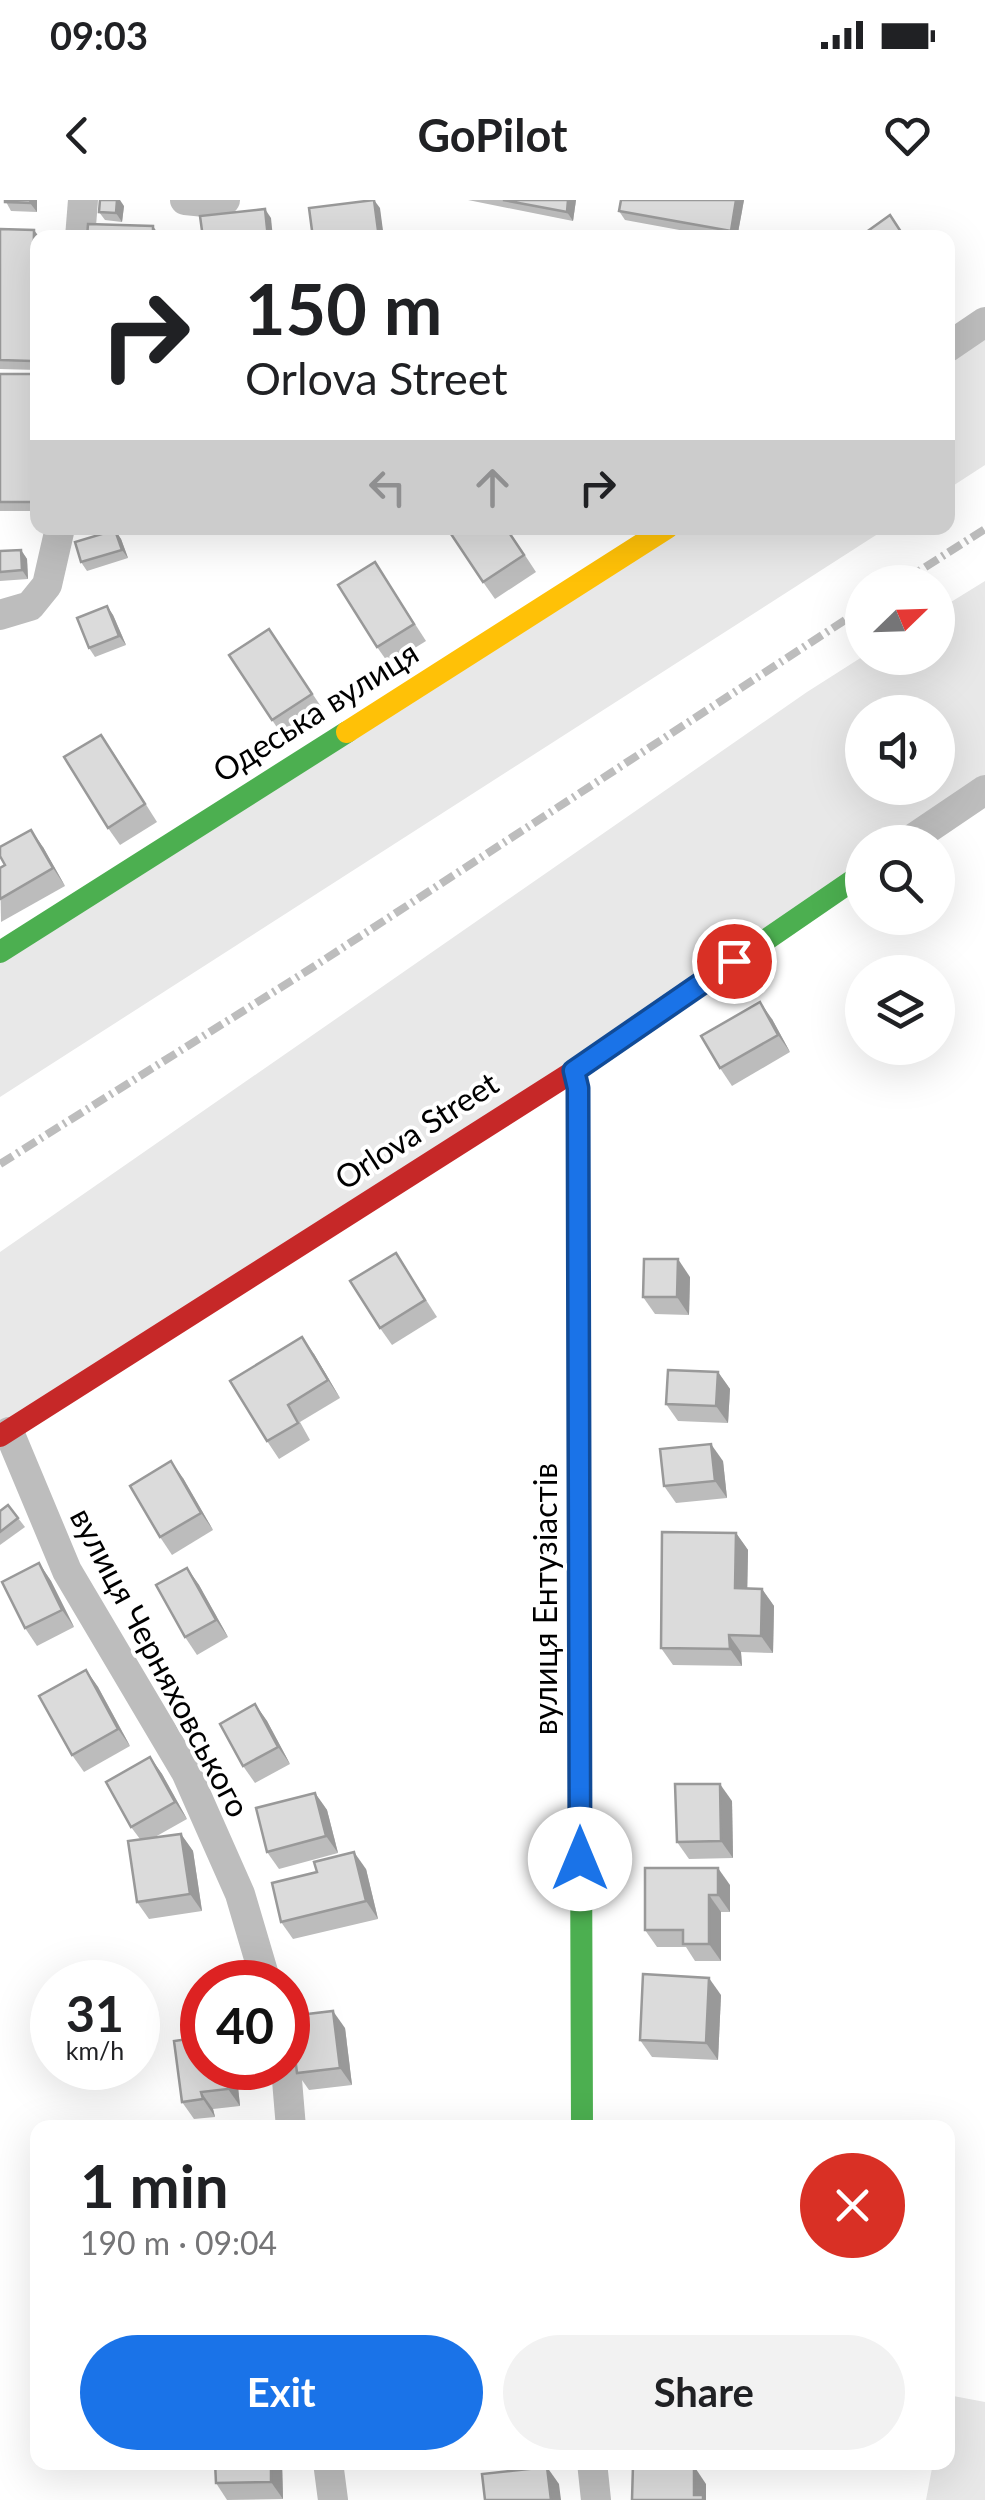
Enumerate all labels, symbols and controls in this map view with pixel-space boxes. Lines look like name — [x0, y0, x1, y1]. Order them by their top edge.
text: 09:03 — [50, 12, 148, 58]
icon: back — [50, 108, 105, 163]
text: GoPilot — [417, 108, 568, 162]
icon: heart — [880, 108, 935, 163]
text: 150 m — [245, 266, 442, 350]
icon: right — [80, 270, 210, 400]
text: Orlova Street — [245, 351, 508, 405]
icon: left — [360, 460, 415, 515]
icon: ahead — [465, 460, 520, 515]
icon: right — [570, 460, 625, 515]
north arrow — [845, 565, 955, 675]
map controls — [845, 565, 955, 1065]
street label: Одеська вулиця — [205, 632, 425, 790]
button: sound — [845, 695, 955, 805]
button: search — [845, 825, 955, 935]
pin — [692, 919, 777, 1004]
icon: arrive — [707, 934, 762, 989]
button: layers — [845, 955, 955, 1065]
street label: Orlova Street — [327, 1063, 505, 1197]
street label: вулиця Ентузіастів — [525, 1463, 564, 1735]
street label: вулиця Черняховського — [63, 1501, 259, 1823]
position arrow — [528, 1807, 632, 1911]
speed limit sign: 40 — [180, 1960, 310, 2090]
text: 31 — [66, 1983, 124, 2043]
text: km/h — [66, 2035, 124, 2065]
text: 1 min — [80, 2149, 229, 2221]
button: close — [800, 2153, 905, 2258]
text: 190 m · 09:04 — [80, 2223, 277, 2262]
button: Exit — [80, 2335, 483, 2450]
button: Share — [503, 2335, 905, 2450]

